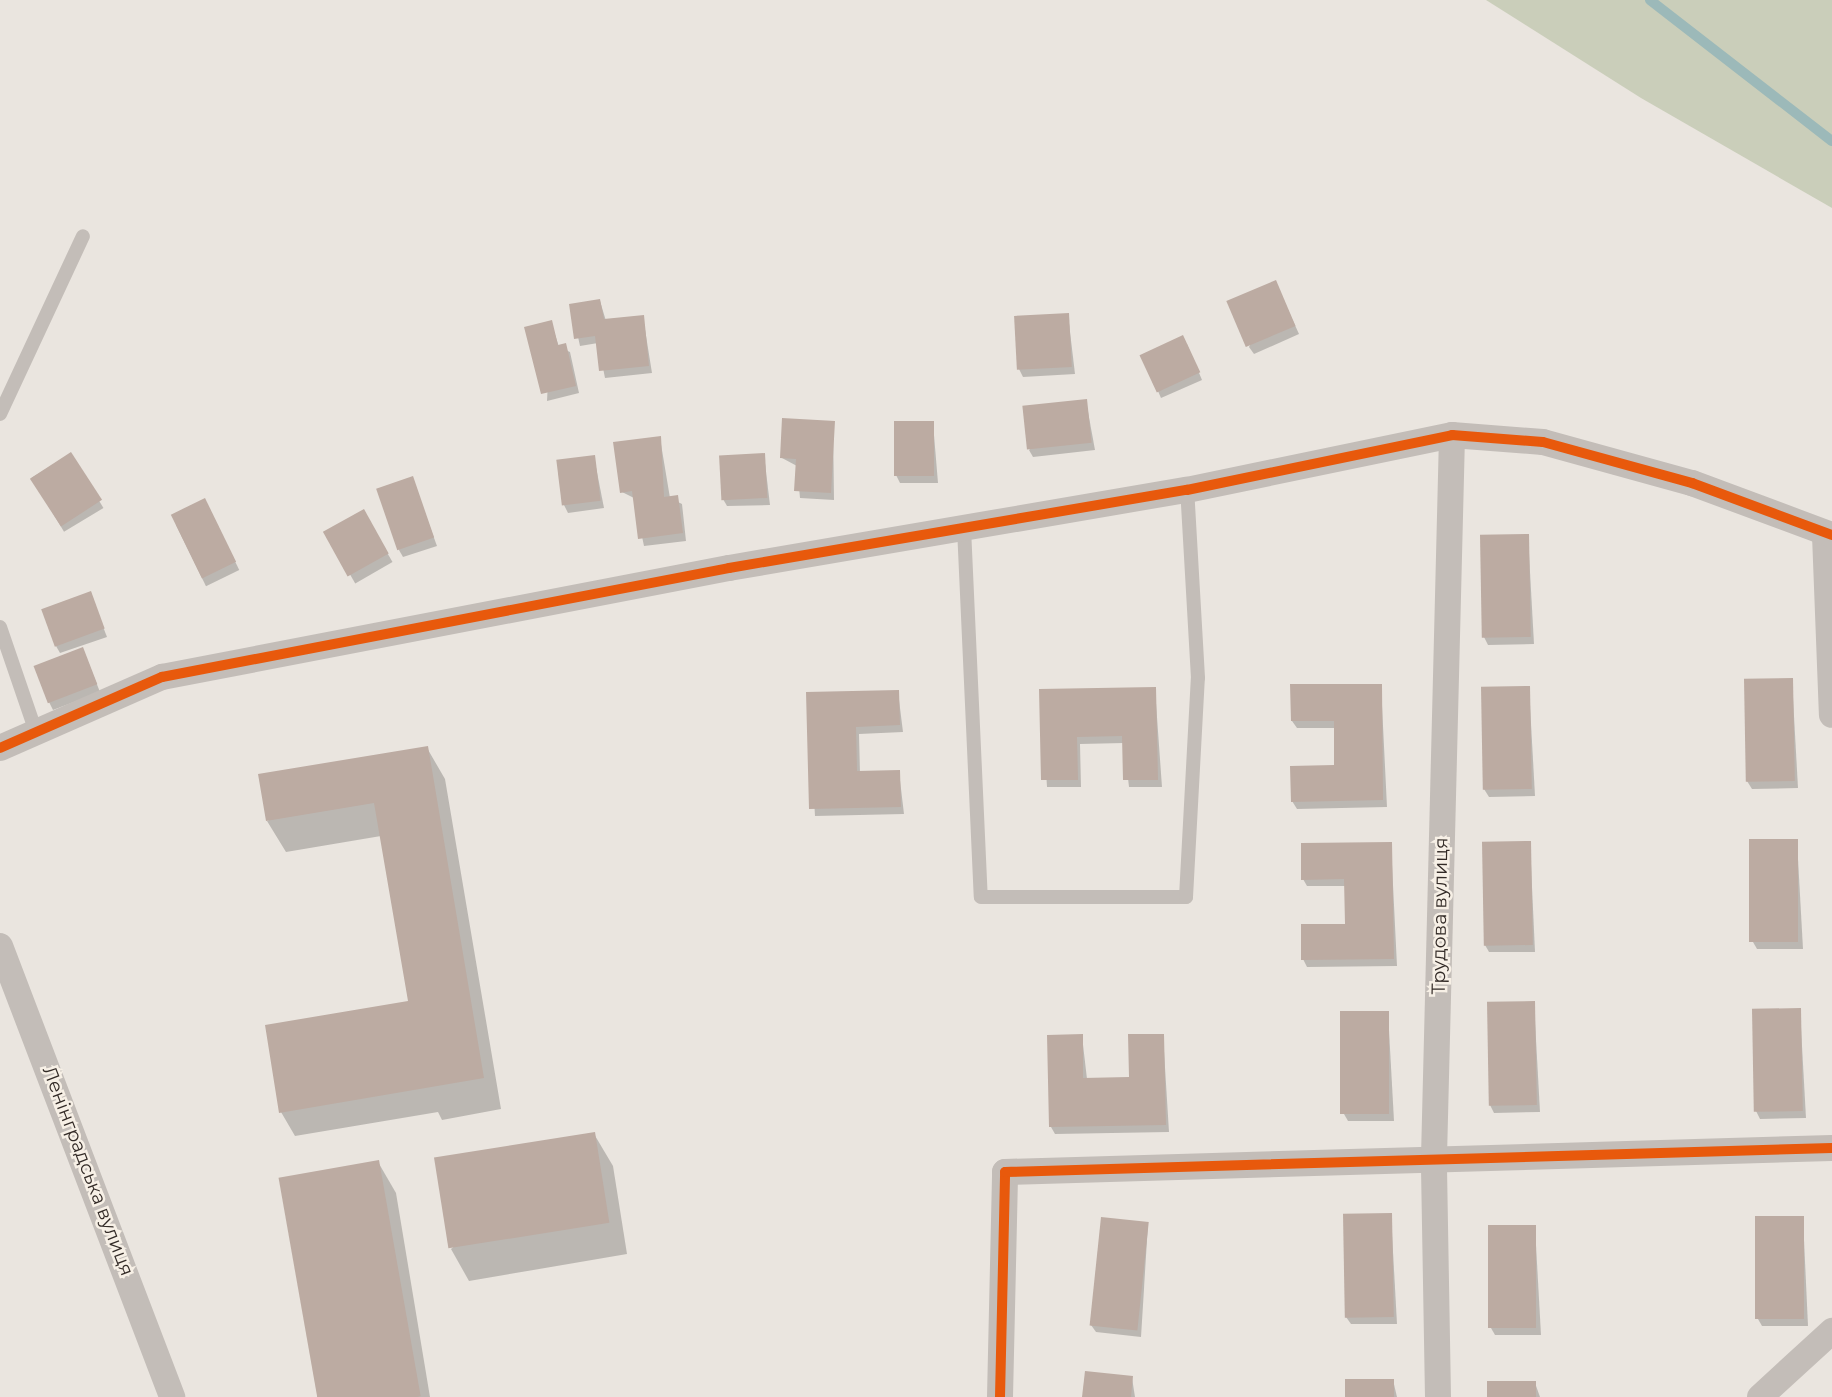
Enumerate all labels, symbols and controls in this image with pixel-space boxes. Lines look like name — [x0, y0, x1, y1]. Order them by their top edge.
street label: Трудова вулиця — [1427, 837, 1453, 995]
street label: Ленінградська вулиця — [37, 1063, 139, 1279]

